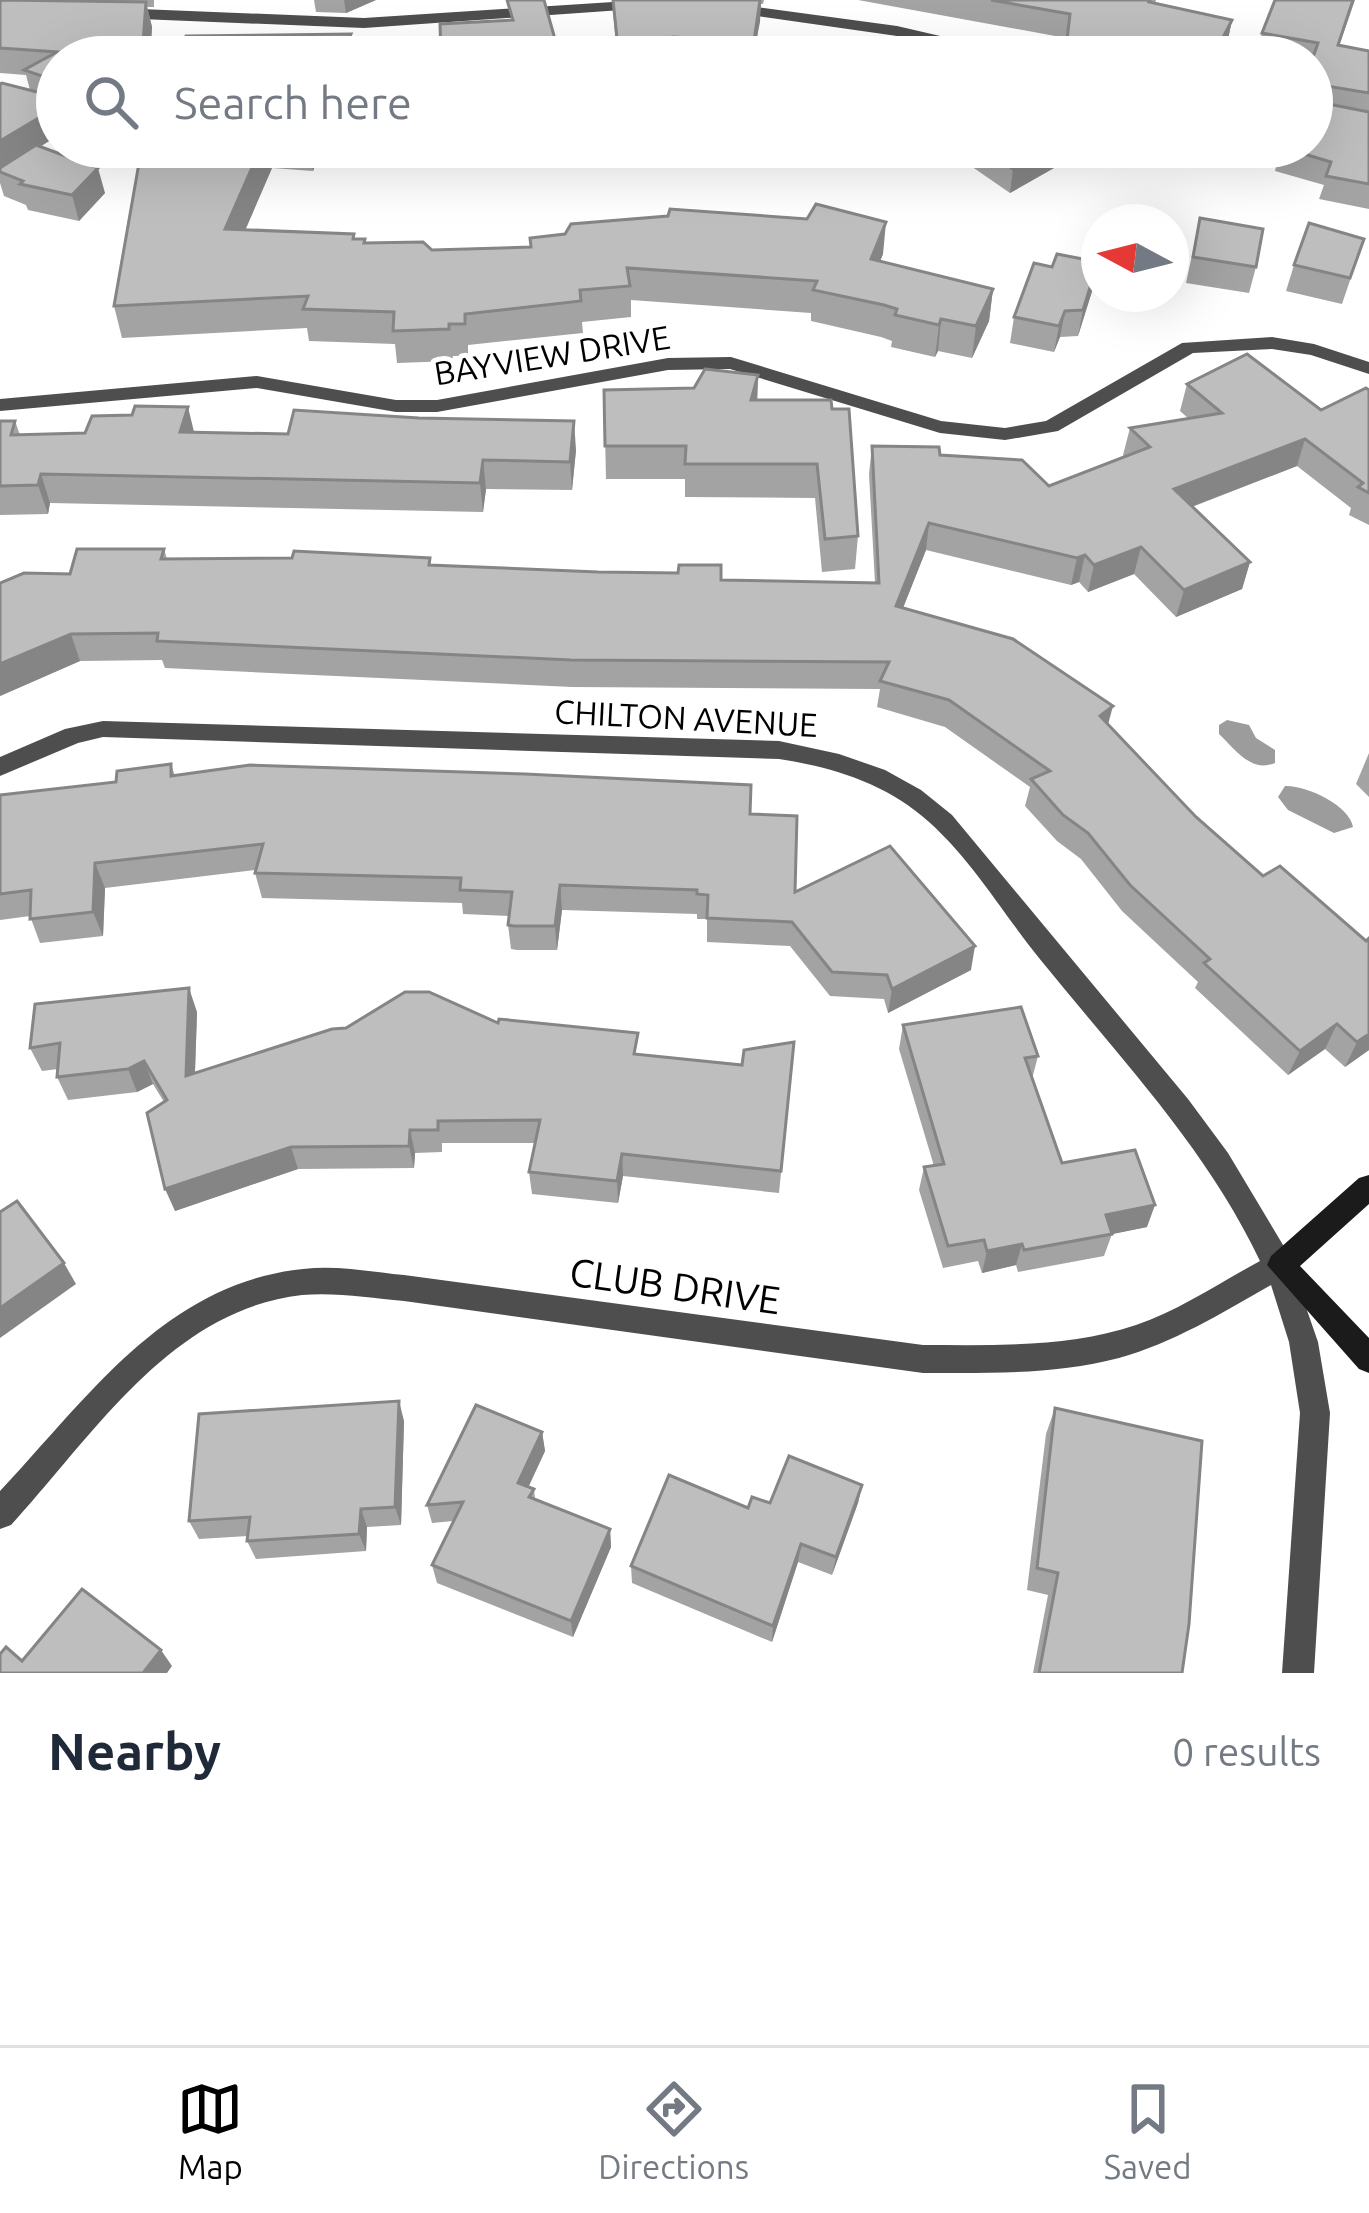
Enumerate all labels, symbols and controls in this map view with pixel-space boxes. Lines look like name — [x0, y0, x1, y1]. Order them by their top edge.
search box — [36, 36, 1333, 168]
icon: search — [78, 69, 144, 135]
text: Search here — [174, 77, 412, 128]
north arrow — [1081, 204, 1189, 312]
street label: BAYVIEW DRIVE — [431, 318, 672, 391]
street label: CHILTON AVENUE — [553, 692, 819, 743]
street label: CLUB DRIVE — [567, 1249, 783, 1322]
text: Nearby — [48, 1722, 221, 1780]
text: 0 results — [1172, 1730, 1321, 1773]
tab: Map — [177, 2076, 243, 2185]
tab: Directions — [598, 2076, 749, 2185]
tab: Saved — [1104, 2076, 1192, 2185]

